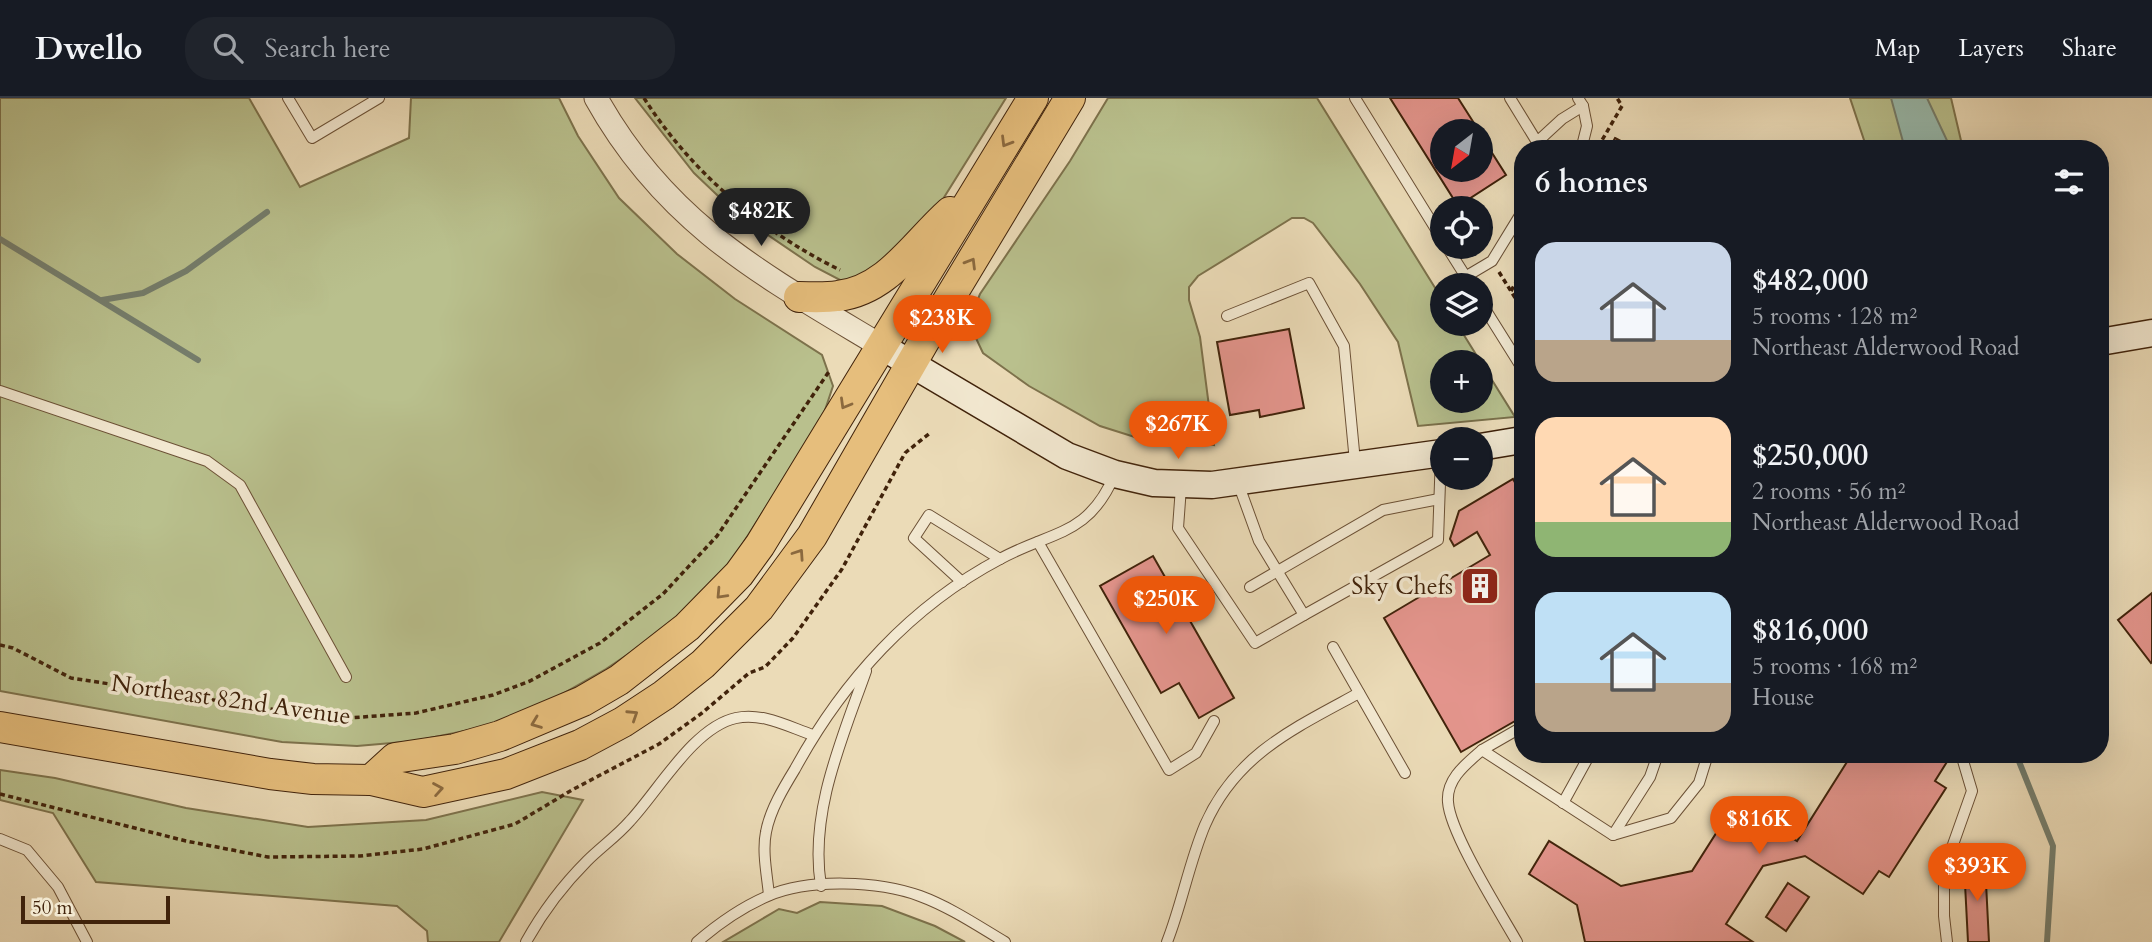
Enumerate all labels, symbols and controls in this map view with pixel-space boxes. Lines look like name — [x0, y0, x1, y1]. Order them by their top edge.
search box — [185, 17, 675, 80]
text: Dwello — [35, 26, 143, 71]
icon: search — [209, 29, 247, 67]
text: Search here — [265, 31, 391, 66]
text: Map — [1875, 32, 1921, 65]
text: Layers — [1959, 32, 2024, 65]
text: Share — [2062, 32, 2117, 65]
north arrow — [1430, 119, 1493, 182]
map controls — [1430, 119, 1493, 490]
one-way arrow — [1002, 135, 1015, 148]
text: 6 homes — [1535, 162, 1648, 203]
icon: filters — [2050, 163, 2088, 201]
pin: $482K — [712, 188, 810, 248]
text: $482K — [728, 195, 794, 226]
button: locate — [1430, 196, 1493, 259]
one-way arrow — [962, 258, 975, 271]
text: $482,000 — [1752, 260, 1868, 301]
icon: home — [1591, 270, 1675, 354]
button: layers — [1430, 273, 1493, 336]
pin: $238K — [893, 296, 991, 355]
text: 5 rooms · 128 m² — [1752, 301, 1917, 332]
text: $238K — [909, 302, 975, 333]
text: Northeast Alderwood Road — [1752, 332, 2019, 363]
button: + — [1430, 350, 1493, 413]
one-way arrow — [840, 397, 853, 409]
pin: $267K — [1129, 402, 1227, 461]
text: $267K — [1145, 408, 1211, 439]
button: − — [1430, 427, 1493, 490]
text: $250,000 — [1752, 435, 1868, 476]
icon: home — [1591, 445, 1675, 529]
text: 2 rooms · 56 m² — [1752, 476, 1905, 507]
text: Northeast Alderwood Road — [1752, 507, 2019, 538]
one-way arrow — [791, 549, 804, 562]
building icon: Sky Chefs — [1459, 565, 1501, 607]
place label: Sky Chefs — [1351, 570, 1453, 603]
pin: $250K — [1117, 576, 1215, 636]
text: $250K — [1133, 583, 1199, 614]
one-way arrow — [716, 586, 729, 599]
text: $816,000 — [1752, 610, 1868, 651]
icon: home — [1591, 620, 1675, 704]
text: 5 rooms · 168 m² — [1752, 651, 1917, 682]
street label: Northeast 82nd Avenue — [109, 667, 353, 733]
text: House — [1752, 682, 1814, 713]
one-way arrow — [625, 711, 638, 724]
one-way arrow — [530, 714, 542, 728]
one-way arrow — [432, 782, 444, 797]
pin: $816K — [1710, 796, 1808, 856]
text: $816K — [1726, 803, 1792, 834]
pin: $393K — [1928, 844, 2026, 903]
text: $393K — [1944, 850, 2010, 881]
scale bar — [21, 893, 170, 925]
text: 50 m — [32, 895, 73, 921]

